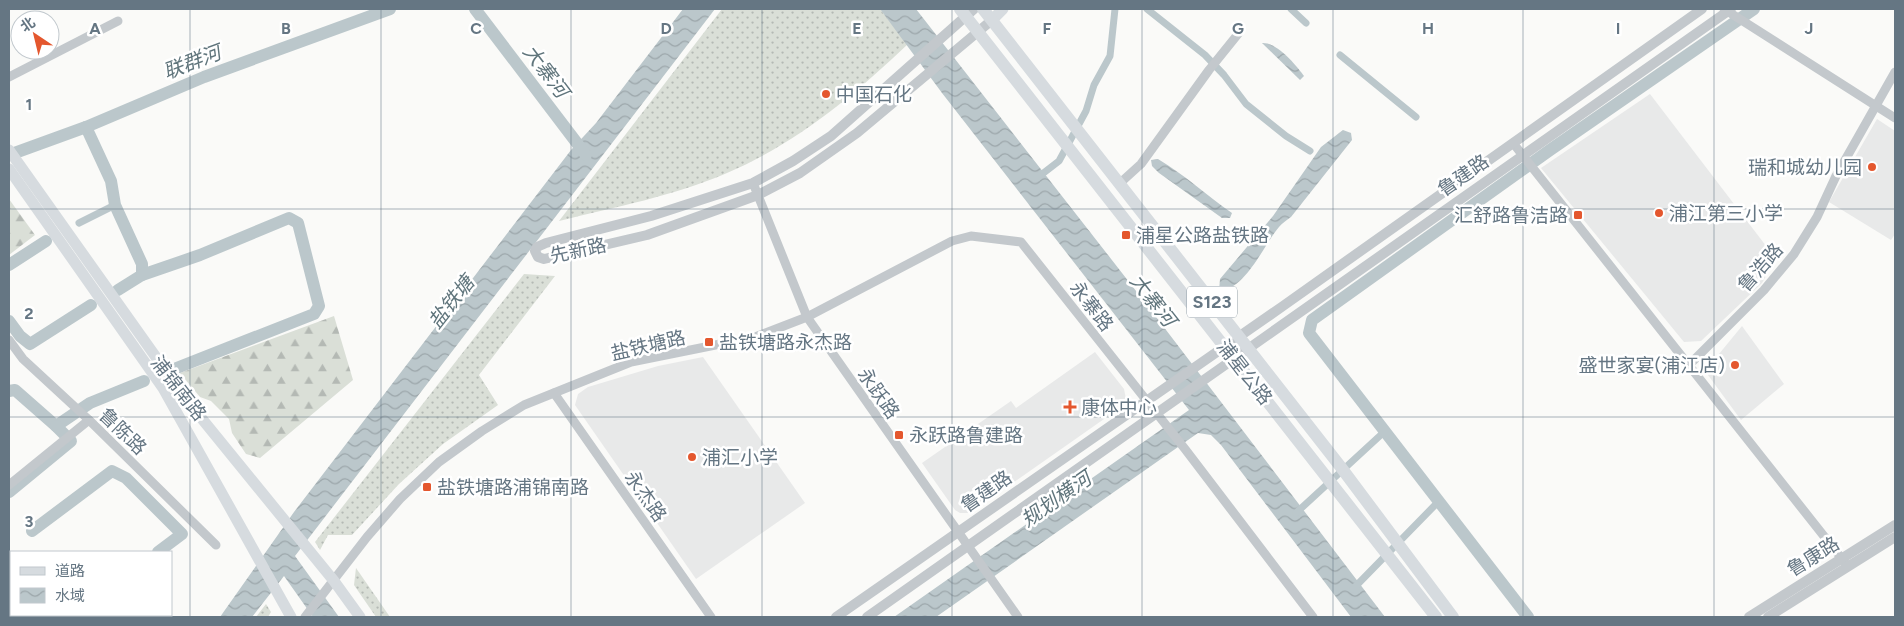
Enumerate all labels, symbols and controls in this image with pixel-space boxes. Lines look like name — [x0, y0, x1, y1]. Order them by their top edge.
north arrow — [10, 10, 60, 60]
text: 北 — [17, 14, 38, 36]
text: A — [89, 19, 101, 38]
text: B — [281, 19, 291, 38]
text: C — [470, 19, 482, 38]
text: D — [660, 19, 672, 38]
text: E — [852, 19, 862, 38]
text: F — [1043, 19, 1052, 38]
text: G — [1232, 19, 1244, 38]
text: H — [1422, 19, 1434, 38]
text: I — [1616, 19, 1620, 38]
text: J — [1805, 19, 1813, 38]
water label: 联群河 — [160, 39, 228, 84]
water label: 大寨河 — [518, 40, 576, 105]
place label: 中国石化 — [836, 83, 912, 106]
marker: 中国石化 — [820, 88, 832, 100]
text: 1 — [26, 95, 32, 114]
street label: 鲁建路 — [1433, 150, 1493, 201]
place label: 瑞和城幼儿园 — [1748, 156, 1862, 179]
marker: 瑞和城幼儿园 — [1866, 161, 1878, 173]
place label: 浦江第三小学 — [1669, 202, 1783, 225]
place label: 汇舒路鲁洁路 — [1454, 204, 1568, 227]
marker: 浦江第三小学 — [1653, 207, 1665, 219]
marker: 汇舒路鲁洁路 — [1572, 209, 1584, 221]
place label: 浦星公路盐铁路 — [1136, 224, 1269, 247]
marker: 浦星公路盐铁路 — [1120, 229, 1132, 241]
street label: 先新路 — [548, 233, 608, 268]
street label: 鲁浩路 — [1733, 238, 1788, 296]
water label: 盐铁塘 — [423, 269, 481, 333]
water label: 大寨河 — [1125, 269, 1183, 334]
street label: 永寨路 — [1065, 277, 1118, 336]
road number: S123 — [1187, 286, 1237, 318]
text: 2 — [24, 304, 34, 323]
street label: 盐铁塘路 — [608, 326, 688, 365]
place label: 盐铁塘路永杰路 — [719, 331, 852, 354]
street label: 浦星公路 — [1212, 335, 1277, 409]
marker: 盐铁塘路永杰路 — [703, 336, 715, 348]
street label: 浦锦南路 — [146, 351, 211, 425]
place label: 盛世家宴(浦江店) — [1579, 354, 1725, 377]
marker: 盛世家宴(浦江店) — [1729, 359, 1741, 371]
street label: 永跃路 — [853, 363, 904, 423]
place label: 康体中心 — [1081, 396, 1157, 419]
marker: 康体中心 — [1063, 400, 1077, 414]
street label: 鲁陈路 — [94, 403, 151, 459]
place label: 永跃路鲁建路 — [909, 424, 1023, 447]
marker: 永跃路鲁建路 — [893, 429, 905, 441]
place label: 浦汇小学 — [702, 446, 778, 469]
marker: 浦汇小学 — [686, 451, 698, 463]
water label: 规划横河 — [1016, 464, 1099, 532]
street label: 永杰路 — [620, 466, 671, 526]
street label: 鲁建路 — [956, 466, 1016, 517]
place label: 盐铁塘路浦锦南路 — [437, 476, 589, 499]
marker: 盐铁塘路浦锦南路 — [421, 481, 433, 493]
text: 3 — [25, 512, 34, 531]
street label: 鲁康路 — [1783, 532, 1844, 581]
legend — [10, 551, 172, 616]
text: 道路 — [55, 562, 85, 580]
text: 水域 — [55, 587, 85, 605]

